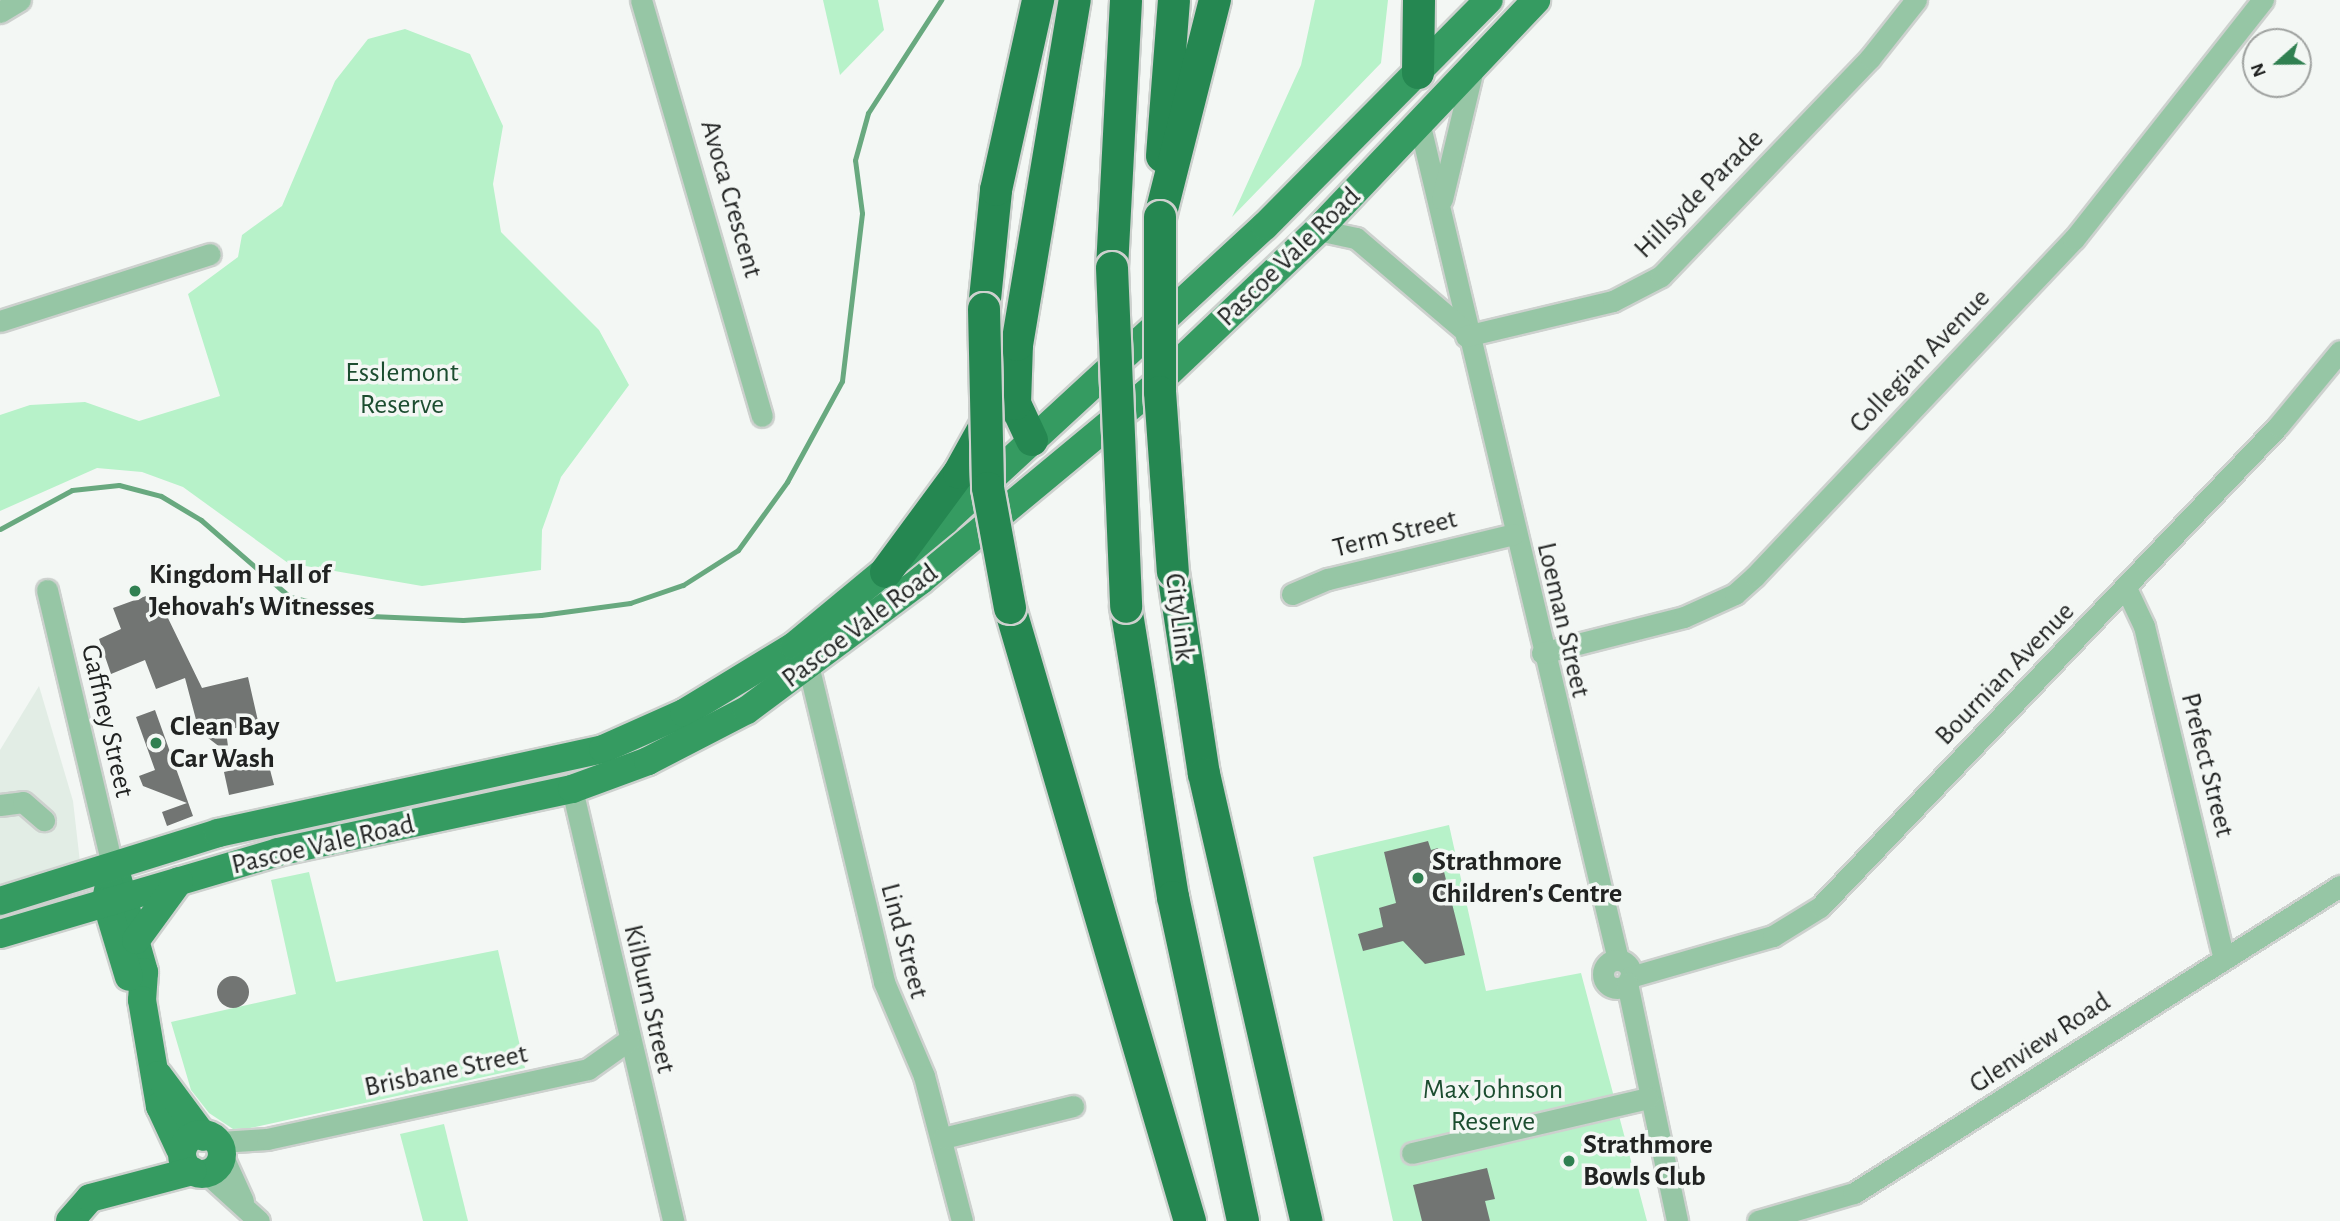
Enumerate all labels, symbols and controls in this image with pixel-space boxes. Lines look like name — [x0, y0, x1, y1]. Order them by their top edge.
north arrow — [2242, 28, 2312, 98]
text: N — [2248, 60, 2270, 80]
street label: Avoca Crescent — [692, 116, 770, 282]
street label: Hillsyde Parade — [1627, 122, 1771, 266]
street label: Pascoe Vale Road — [1210, 180, 1368, 334]
street label: Collegian Avenue — [1843, 282, 1997, 440]
park label: Esslemont Reserve — [345, 356, 459, 422]
street label: Term Street — [1329, 502, 1461, 566]
street label: Loeman Street — [1529, 539, 1597, 701]
street label: Pascoe Vale Road — [775, 556, 945, 696]
place label: Kingdom Hall of Jehovah's Witnesses — [149, 558, 375, 624]
street label: CityLink — [1157, 571, 1201, 663]
marker: Kingdom Hall of Jehovah's Witnesses — [127, 583, 143, 599]
street label: Bournian Avenue — [1928, 595, 2082, 753]
street label: Gaffney Street — [73, 641, 141, 801]
street label: Prefect Street — [2173, 690, 2241, 840]
place label: Clean Bay Car Wash — [170, 710, 280, 776]
marker: Clean Bay Car Wash — [148, 735, 164, 751]
street label: Pascoe Vale Road — [228, 808, 418, 882]
place label: Strathmore Children's Centre — [1432, 845, 1622, 911]
marker: Strathmore Children's Centre — [1410, 870, 1426, 886]
street label: Lind Street — [873, 880, 935, 1002]
street label: Kilburn Street — [616, 921, 682, 1077]
street label: Glenview Road — [1963, 985, 2117, 1101]
street label: Brisbane Street — [361, 1037, 531, 1105]
park label: Max Johnson Reserve — [1423, 1073, 1563, 1139]
place label: Strathmore Bowls Club — [1583, 1128, 1713, 1194]
marker: Strathmore Bowls Club — [1561, 1153, 1577, 1169]

